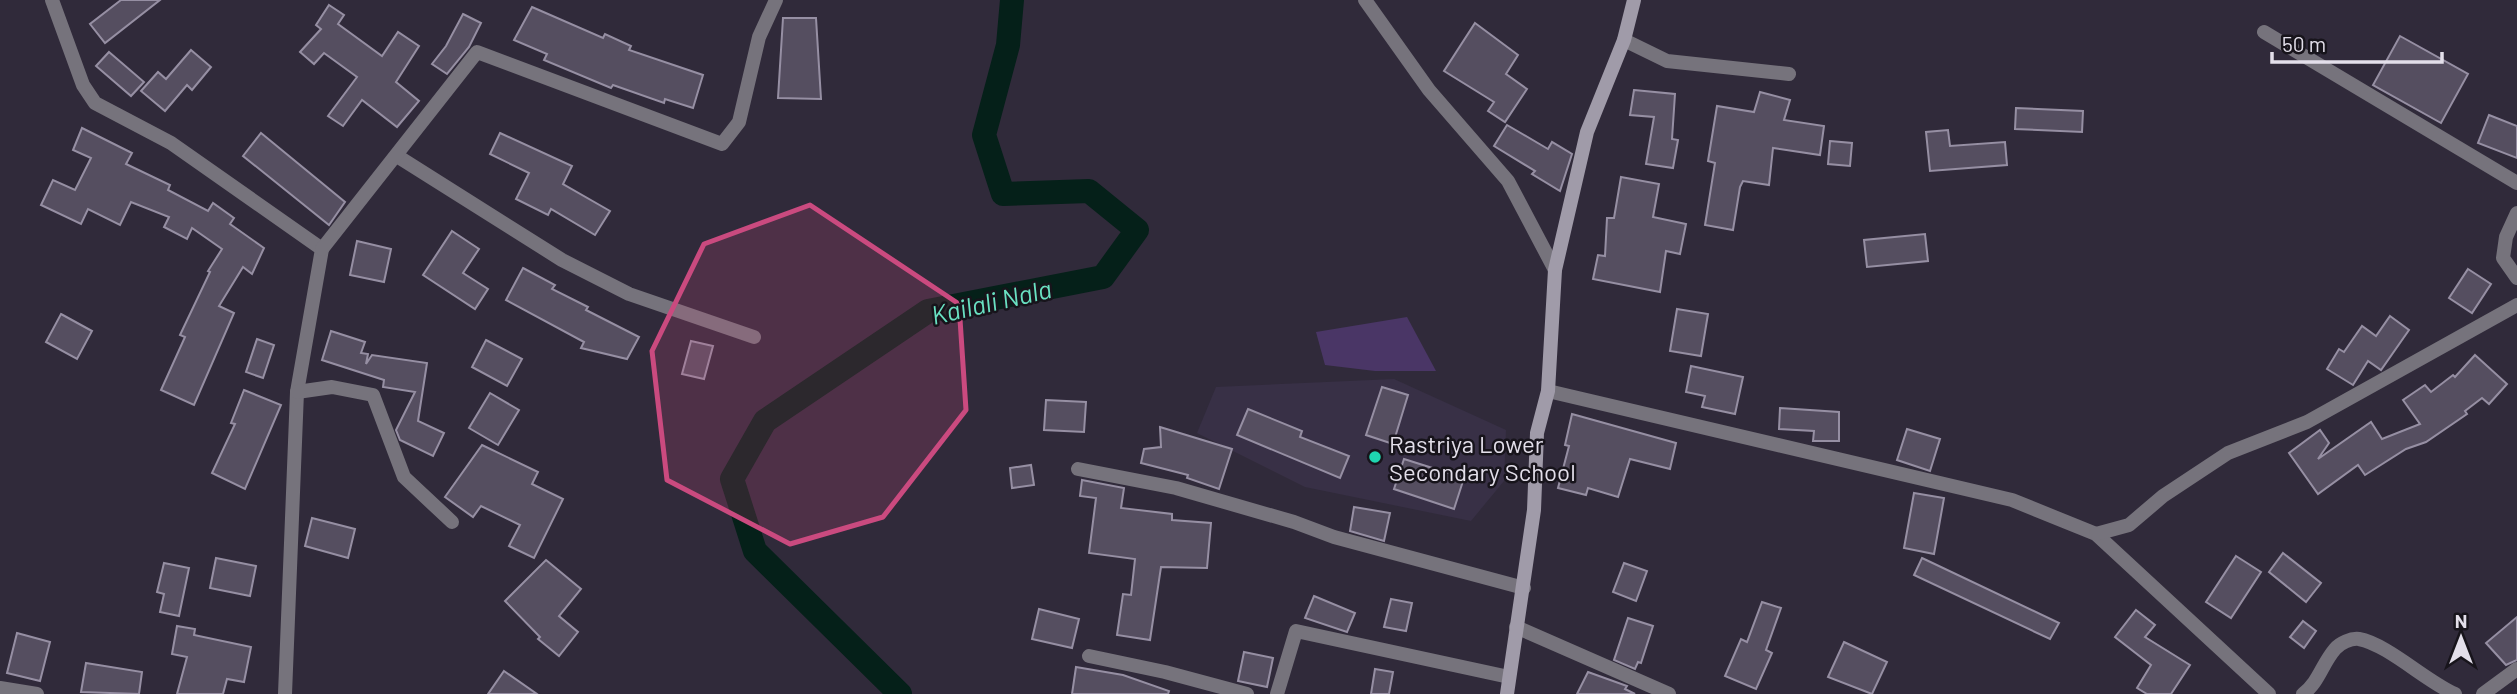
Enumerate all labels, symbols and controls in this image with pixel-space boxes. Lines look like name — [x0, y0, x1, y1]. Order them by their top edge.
scale bar — [2272, 21, 2442, 65]
text: 50 m — [2282, 31, 2326, 56]
water label: Kailali Nala — [928, 272, 1054, 330]
place label: Rastriya Lower Secondary School — [1389, 429, 1576, 486]
marker: Rastriya Lower Secondary School — [1367, 449, 1383, 465]
north arrow — [2426, 603, 2496, 673]
text: N — [2455, 609, 2467, 632]

